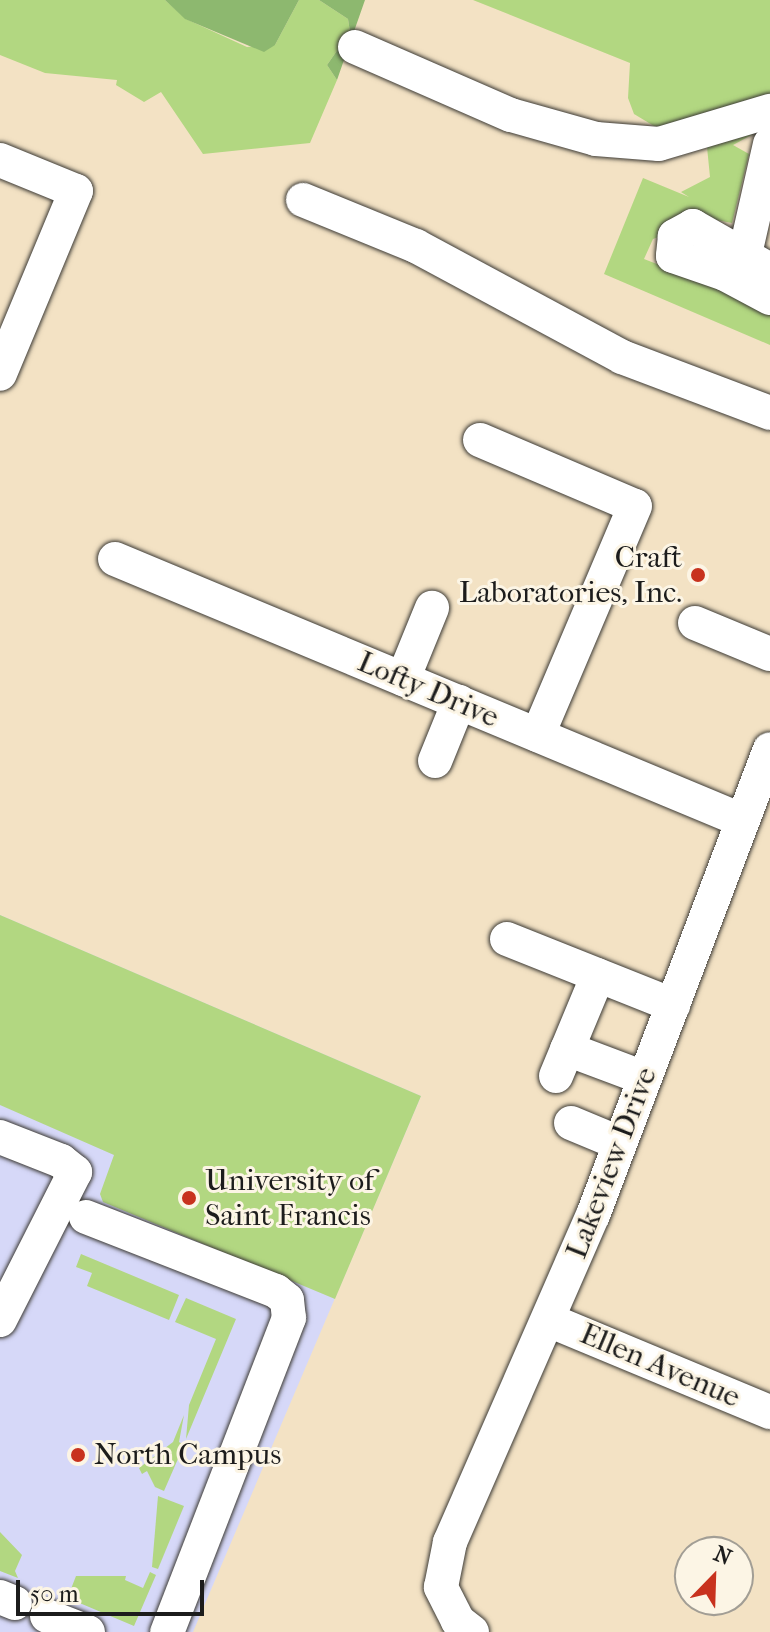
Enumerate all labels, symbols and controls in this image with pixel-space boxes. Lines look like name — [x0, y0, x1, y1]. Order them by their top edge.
place label: Craft Laboratories, Inc. — [459, 540, 682, 610]
marker: Craft Laboratories, Inc. — [689, 566, 707, 584]
street label: Lofty Drive — [352, 644, 504, 736]
street label: Lakeview Drive — [559, 1062, 665, 1264]
place label: University of Saint Francis — [205, 1163, 374, 1234]
marker: University of Saint Francis — [180, 1189, 198, 1207]
street label: Ellen Avenue — [575, 1316, 745, 1416]
place label: North Campus — [94, 1437, 281, 1473]
marker: North Campus — [69, 1446, 87, 1464]
north arrow — [674, 1536, 754, 1616]
text: N — [710, 1541, 735, 1571]
scale bar — [20, 1564, 208, 1614]
text: 50 m — [30, 1580, 79, 1608]

